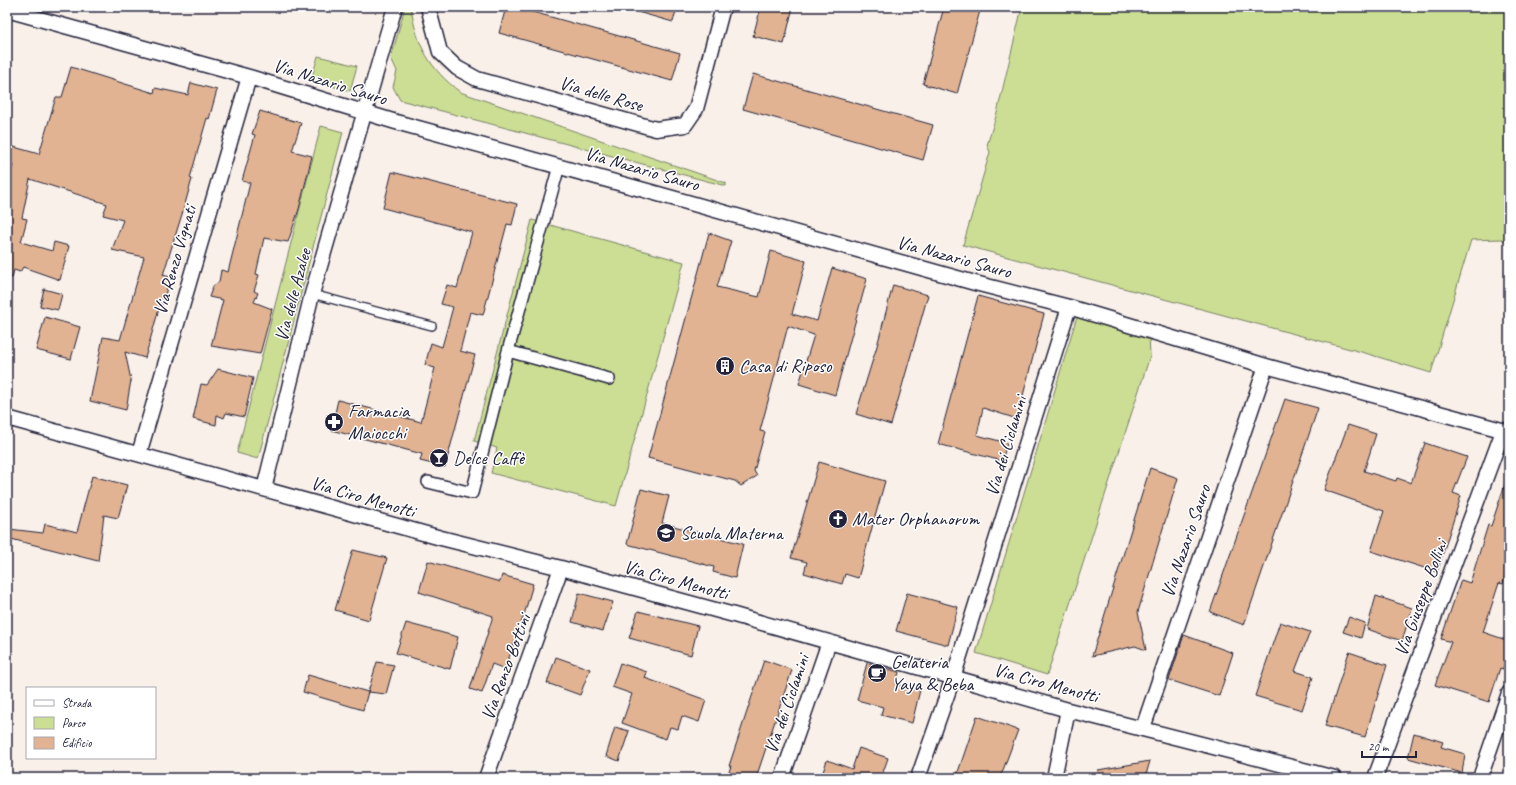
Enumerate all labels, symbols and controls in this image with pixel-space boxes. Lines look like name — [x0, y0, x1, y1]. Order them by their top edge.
street label: Via Nazario Sauro — [270, 53, 391, 111]
street label: Via delle Rose — [557, 71, 647, 118]
street label: Via Nazario Sauro — [582, 141, 703, 197]
street label: Via Renzo Vignati — [148, 200, 203, 317]
street label: Via Nazario Sauro — [894, 230, 1015, 284]
street label: Via delle Azalee — [269, 244, 317, 344]
place label: Casa di Riposo — [739, 354, 833, 378]
building icon: Casa di Riposo — [714, 355, 736, 377]
street label: Via dei Ciclamini — [979, 391, 1033, 499]
place label: Farmacia Maiocchi — [348, 399, 411, 445]
pharmacy icon: Farmacia Maiocchi — [323, 411, 345, 433]
place label: Delce Caffè — [453, 446, 526, 470]
bar icon: Delce Caffè — [428, 447, 450, 469]
street label: Via Ciro Menotti — [308, 471, 420, 524]
street label: Via Nazario Sauro — [1156, 480, 1217, 600]
place label: Mater Orphanorum — [852, 507, 980, 531]
church icon: Mater Orphanorum — [827, 508, 849, 530]
place label: Scuola Materna — [680, 521, 785, 545]
school or university icon: Scuola Materna — [655, 522, 677, 544]
street label: Via Giuseppe Bollini — [1389, 534, 1454, 659]
street label: Via Ciro Menotti — [621, 555, 733, 606]
street label: Via Renzo Bottini — [476, 608, 537, 723]
street label: Via dei Ciclamini — [759, 649, 816, 757]
place label: Gelateria Yaya & Beba — [891, 650, 974, 696]
street label: Via Ciro Menotti — [991, 658, 1103, 709]
cafe icon: Gelateria Yaya & Beba — [866, 662, 888, 684]
legend — [26, 687, 156, 759]
text: Strada — [62, 695, 92, 711]
text: Parco — [62, 715, 87, 731]
scale bar — [1362, 733, 1416, 759]
text: Edificio — [62, 735, 92, 751]
text: 20 m — [1368, 739, 1390, 755]

